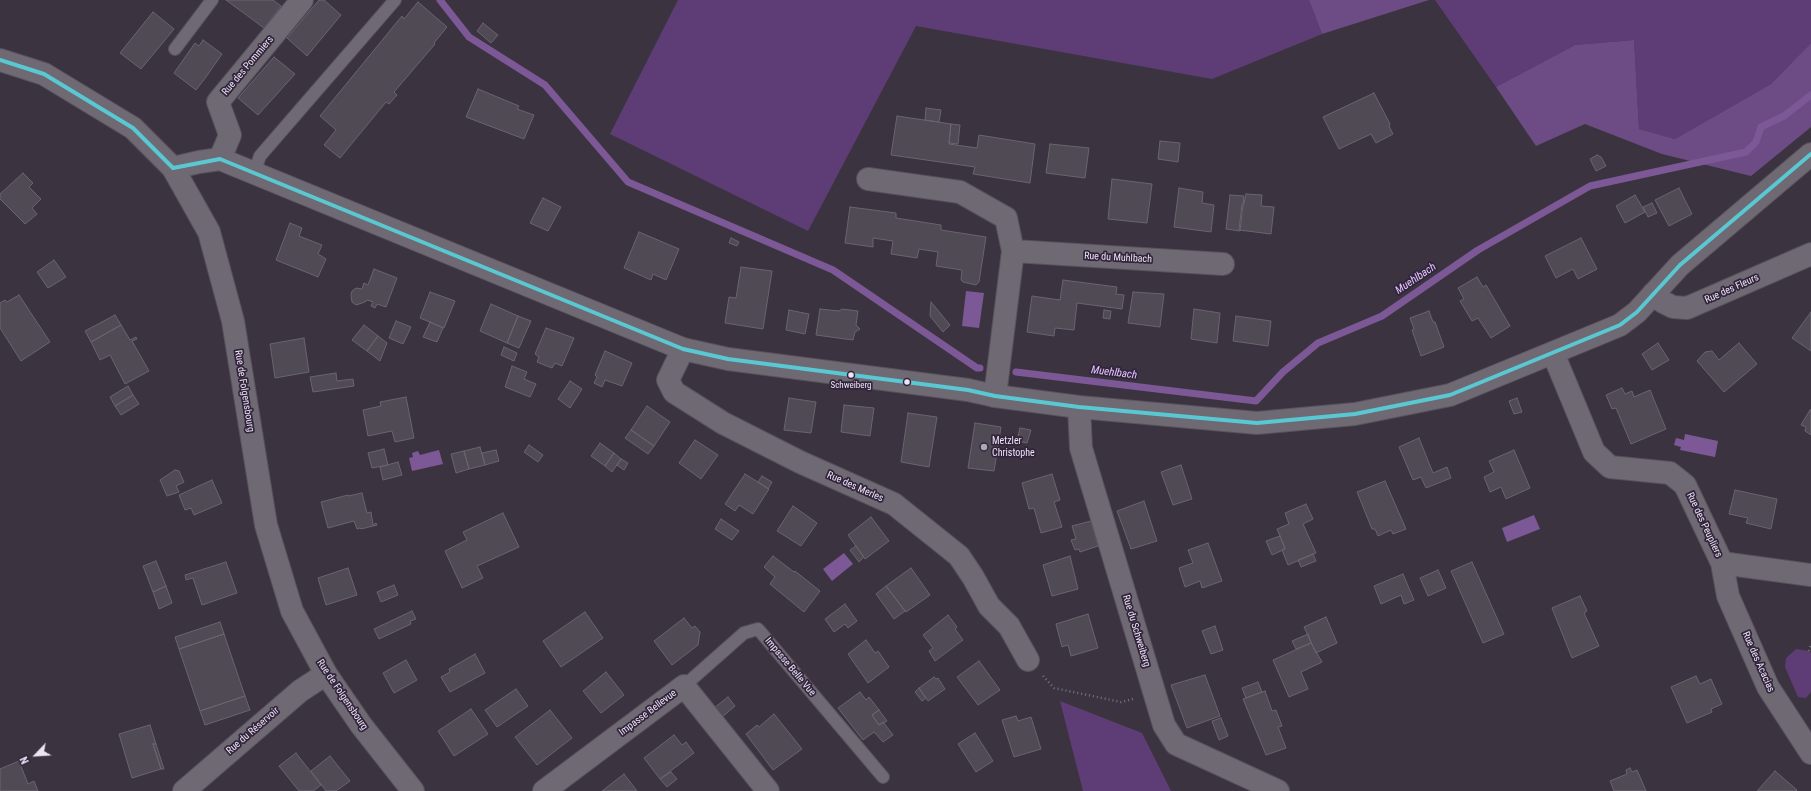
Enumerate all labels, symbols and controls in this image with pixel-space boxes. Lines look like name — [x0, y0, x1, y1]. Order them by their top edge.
street label: Rue des Pommiers — [220, 34, 276, 98]
street label: Rue du Muhlbach — [1084, 250, 1152, 266]
water label: Muehlbach — [1393, 261, 1439, 297]
street label: Rue des Fleurs — [1703, 272, 1761, 306]
street label: Rue de Folgensbourg — [232, 349, 256, 433]
water label: Muehlbach — [1090, 364, 1138, 382]
marker: Schweiberg — [846, 370, 856, 380]
unlabelled marker — [902, 377, 912, 387]
place label: Schweiberg — [830, 381, 872, 391]
place label: Metzler Christophe — [992, 435, 1035, 458]
marker: Metzler Christophe — [979, 442, 989, 452]
street label: Rue des Merles — [825, 469, 885, 505]
street label: Rue des Peupliers — [1684, 491, 1724, 559]
street label: Rue du Schweiberg — [1119, 593, 1153, 669]
street label: Rue des Acacias — [1739, 630, 1777, 694]
street label: Impasse Belle Vue — [762, 635, 818, 699]
street label: Rue de Folgensbourg — [314, 657, 370, 733]
street label: Impasse Bellevue — [617, 687, 679, 739]
street label: Rue du Réservoir — [224, 705, 282, 757]
north arrow — [16, 735, 56, 775]
text: N — [17, 754, 32, 766]

